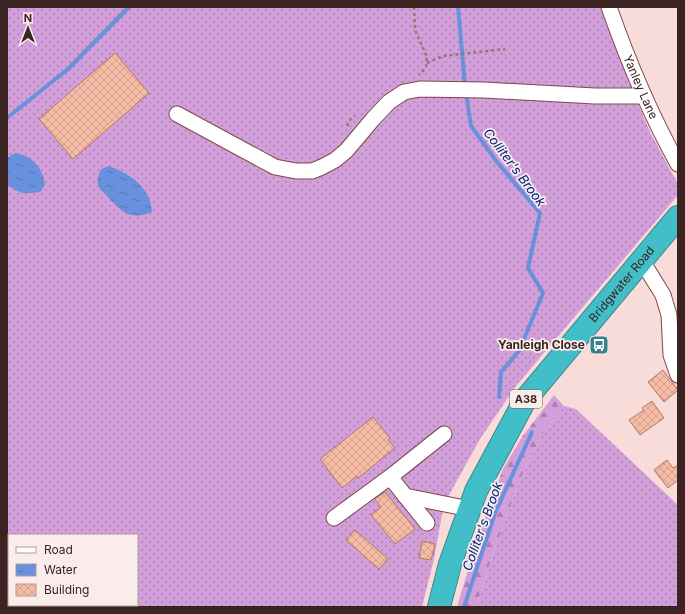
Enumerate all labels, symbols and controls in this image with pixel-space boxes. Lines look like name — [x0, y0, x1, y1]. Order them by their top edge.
north arrow — [8, 8, 48, 48]
text: N — [24, 11, 32, 25]
street label: Yanley Lane — [621, 52, 662, 121]
water label: Colliter's Brook — [480, 125, 550, 210]
street label: Bridgwater Road — [585, 243, 657, 325]
bus stop icon: Yanleigh Close — [588, 334, 610, 356]
place label: Yanleigh Close — [498, 337, 585, 352]
road number: A38 — [510, 390, 542, 408]
water label: Colliter's Brook — [458, 478, 506, 573]
legend — [8, 534, 138, 606]
text: Road — [44, 542, 73, 557]
text: Water — [44, 562, 78, 577]
text: Building — [44, 582, 89, 597]

